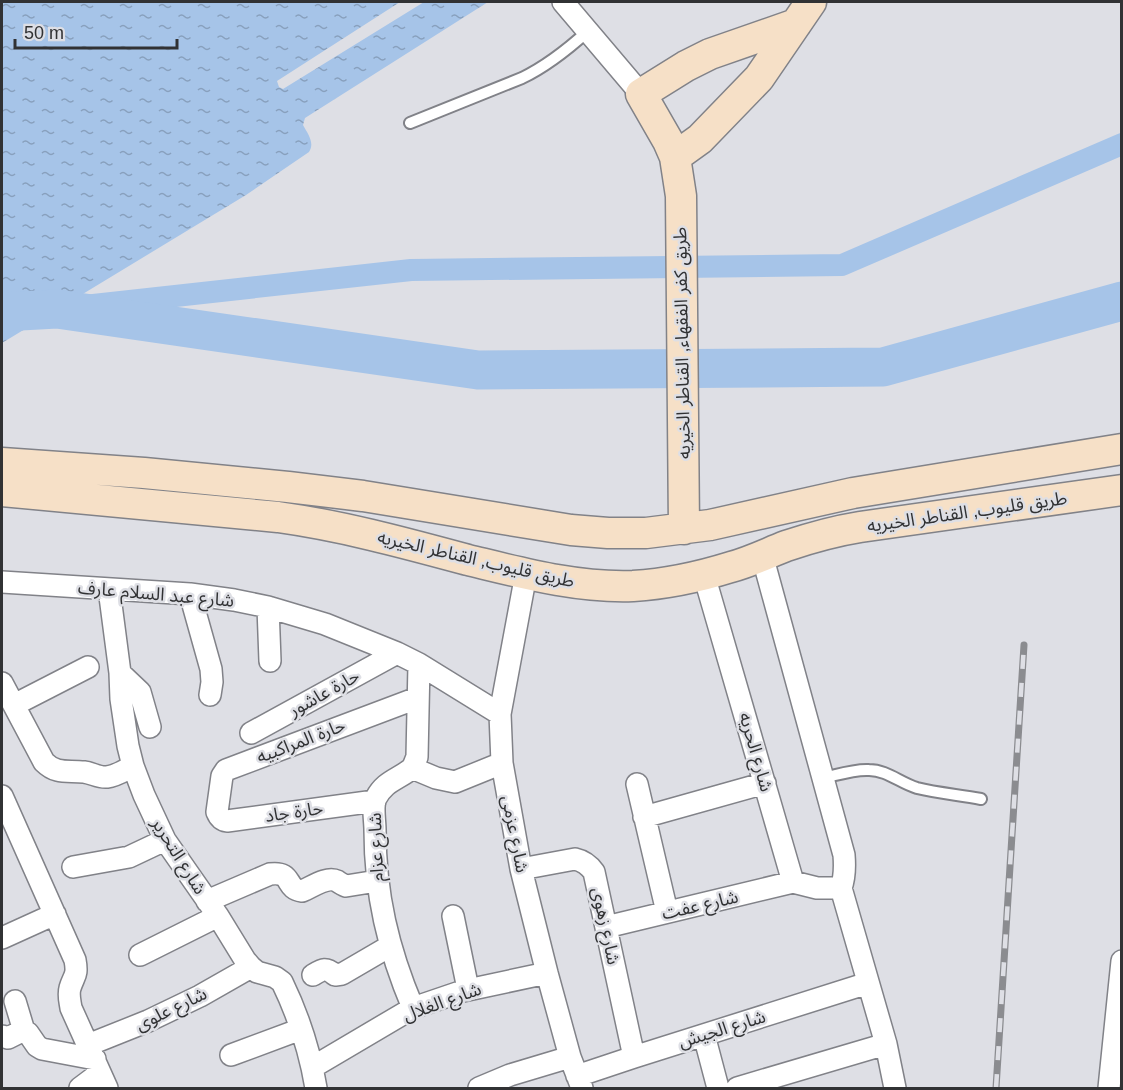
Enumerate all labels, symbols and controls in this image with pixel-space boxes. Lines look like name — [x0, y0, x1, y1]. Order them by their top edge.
scale bar — [15, 12, 177, 50]
text: 50 m — [24, 23, 64, 43]
street label: طريق كفر الفقهاء, القناطر الخيريه — [670, 227, 695, 459]
street label: طريق قليوب, القناطر الخيريه — [866, 488, 1068, 537]
street label: طريق قليوب, القناطر الخيريه — [375, 527, 577, 592]
street label: شارع عبد السلام عارف — [77, 577, 235, 615]
street label: حارة عاشور — [284, 665, 363, 722]
street label: شارع الحريه — [731, 710, 777, 795]
street label: حارة المراكبيه — [254, 715, 349, 768]
street label: شارع عزمى — [494, 794, 532, 875]
street label: حارة جاد — [264, 798, 324, 827]
street label: شارع عزام — [365, 812, 391, 882]
street label: شارع التحرير — [144, 813, 210, 900]
street label: شارع زهوى — [584, 886, 624, 967]
street label: شارع عفت — [660, 887, 741, 927]
street label: شارع الغلال — [400, 979, 485, 1029]
street label: شارع علوى — [132, 983, 212, 1038]
street label: شارع الجيش — [676, 1006, 769, 1056]

